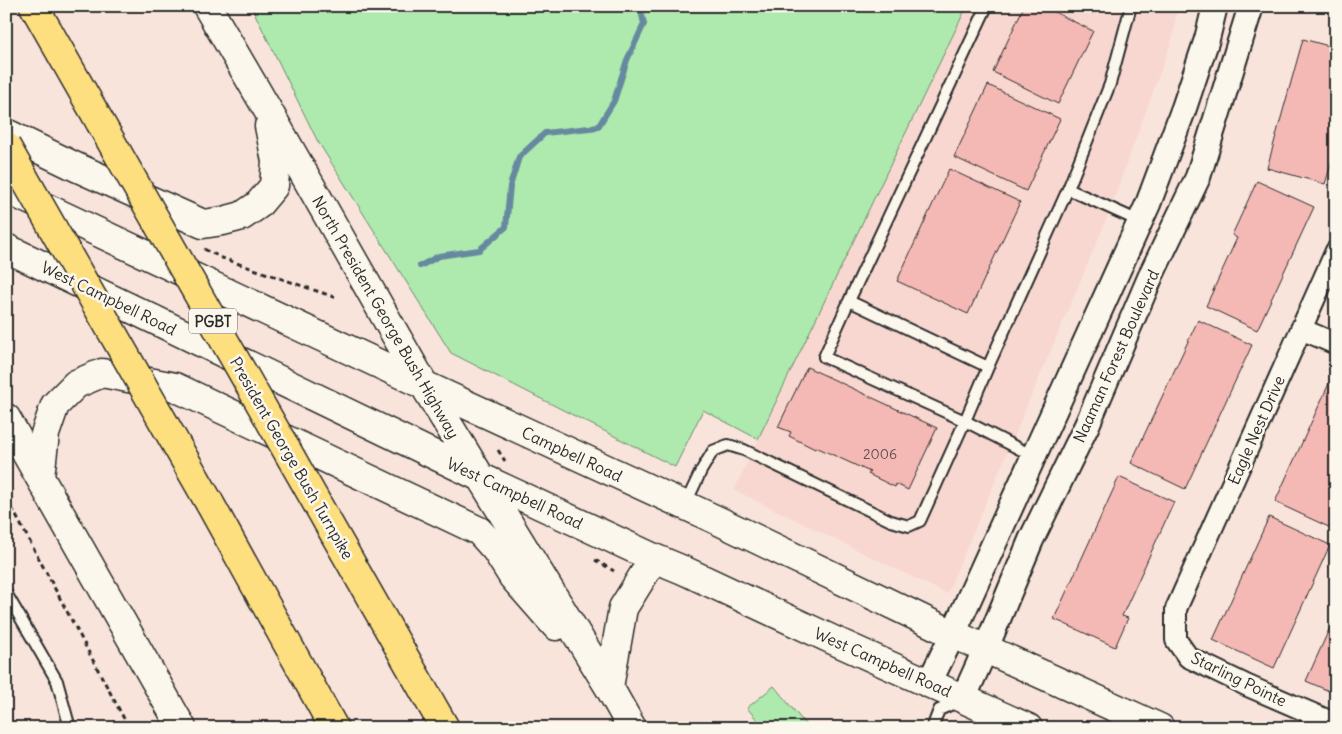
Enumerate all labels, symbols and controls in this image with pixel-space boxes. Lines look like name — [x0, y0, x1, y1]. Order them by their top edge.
street label: North President George Bush Highway — [308, 192, 464, 442]
street label: West Campbell Road — [38, 257, 180, 339]
street label: Naaman Forest Boulevard — [1069, 266, 1163, 446]
road number: PGBT — [189, 308, 237, 334]
street label: President George Bush Turnpike — [226, 353, 358, 563]
street label: Eagle Nest Drive — [1223, 372, 1289, 488]
street label: Campbell Road — [519, 422, 625, 486]
house number: 2006 — [863, 445, 897, 463]
street label: West Campbell Road — [444, 453, 586, 533]
street label: West Campbell Road — [811, 623, 955, 701]
street label: Starling Pointe — [1188, 647, 1290, 711]

